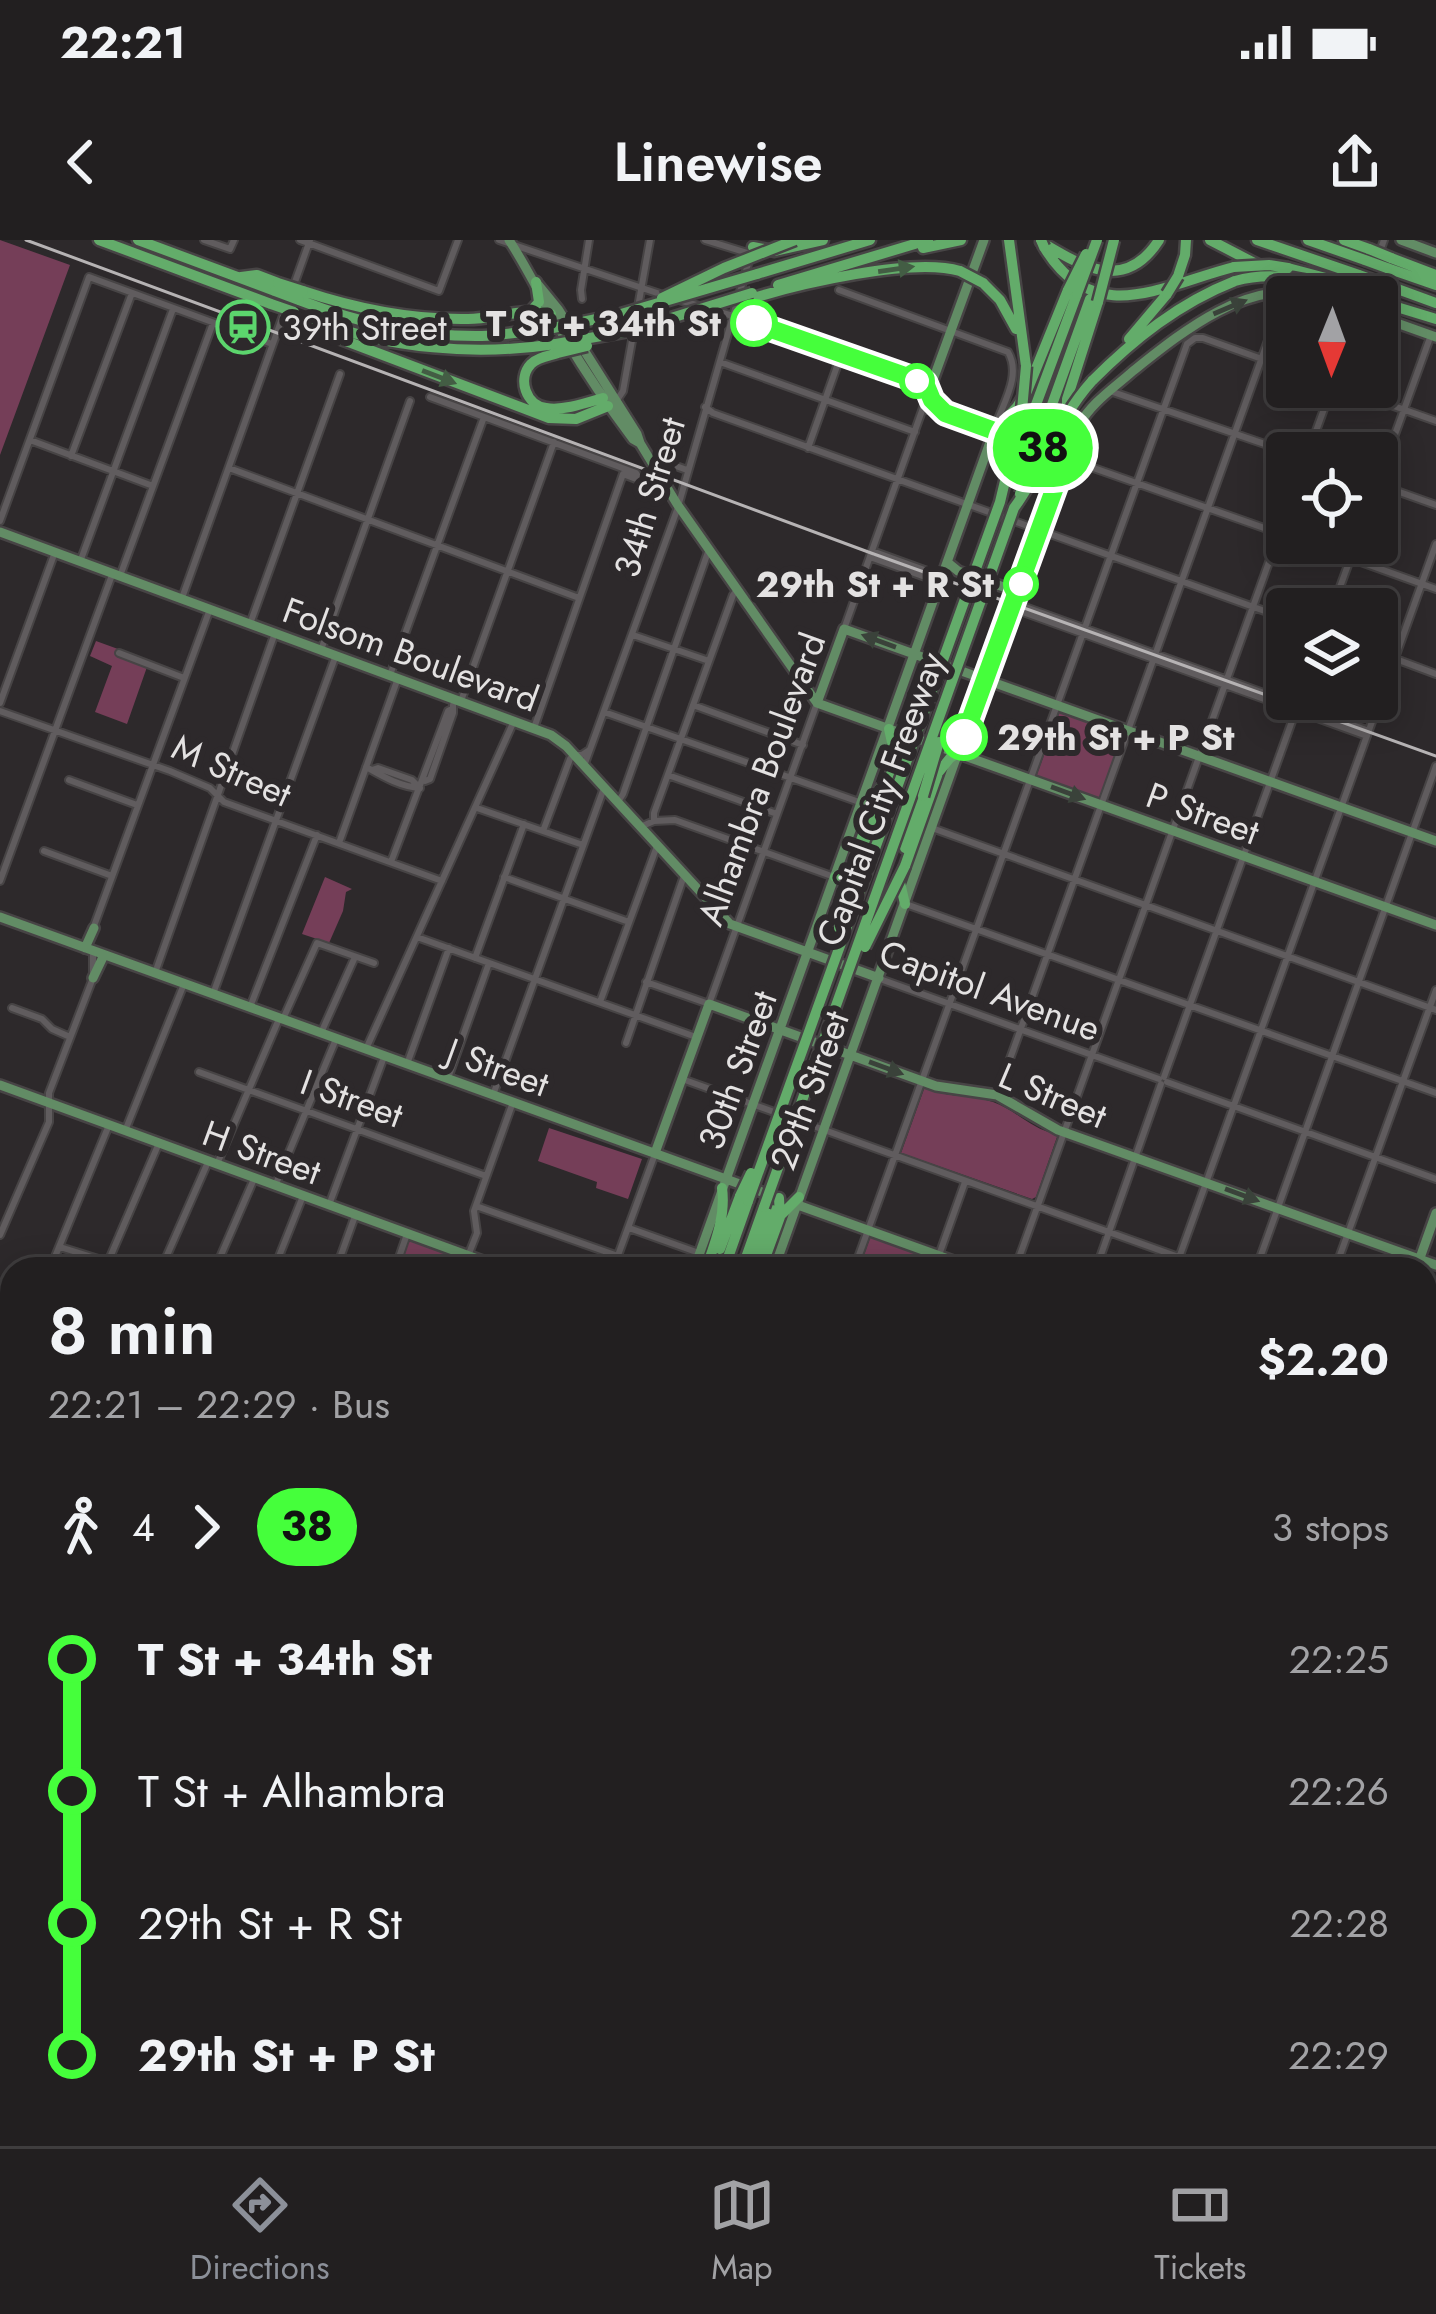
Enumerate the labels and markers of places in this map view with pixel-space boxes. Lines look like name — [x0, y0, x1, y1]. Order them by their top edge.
place label: T St + 34th St — [486, 297, 722, 349]
station icon: 39th Street — [215, 299, 271, 355]
place label: 39th Street — [282, 301, 447, 353]
marker: T St + 34th St — [732, 301, 776, 345]
unlabelled marker — [901, 365, 933, 397]
place label: 29th St + R St — [756, 558, 995, 610]
marker: 29th St + R St — [1005, 568, 1037, 600]
place label: 29th St + P St — [997, 711, 1235, 763]
marker: 29th St + P St — [942, 715, 986, 759]

